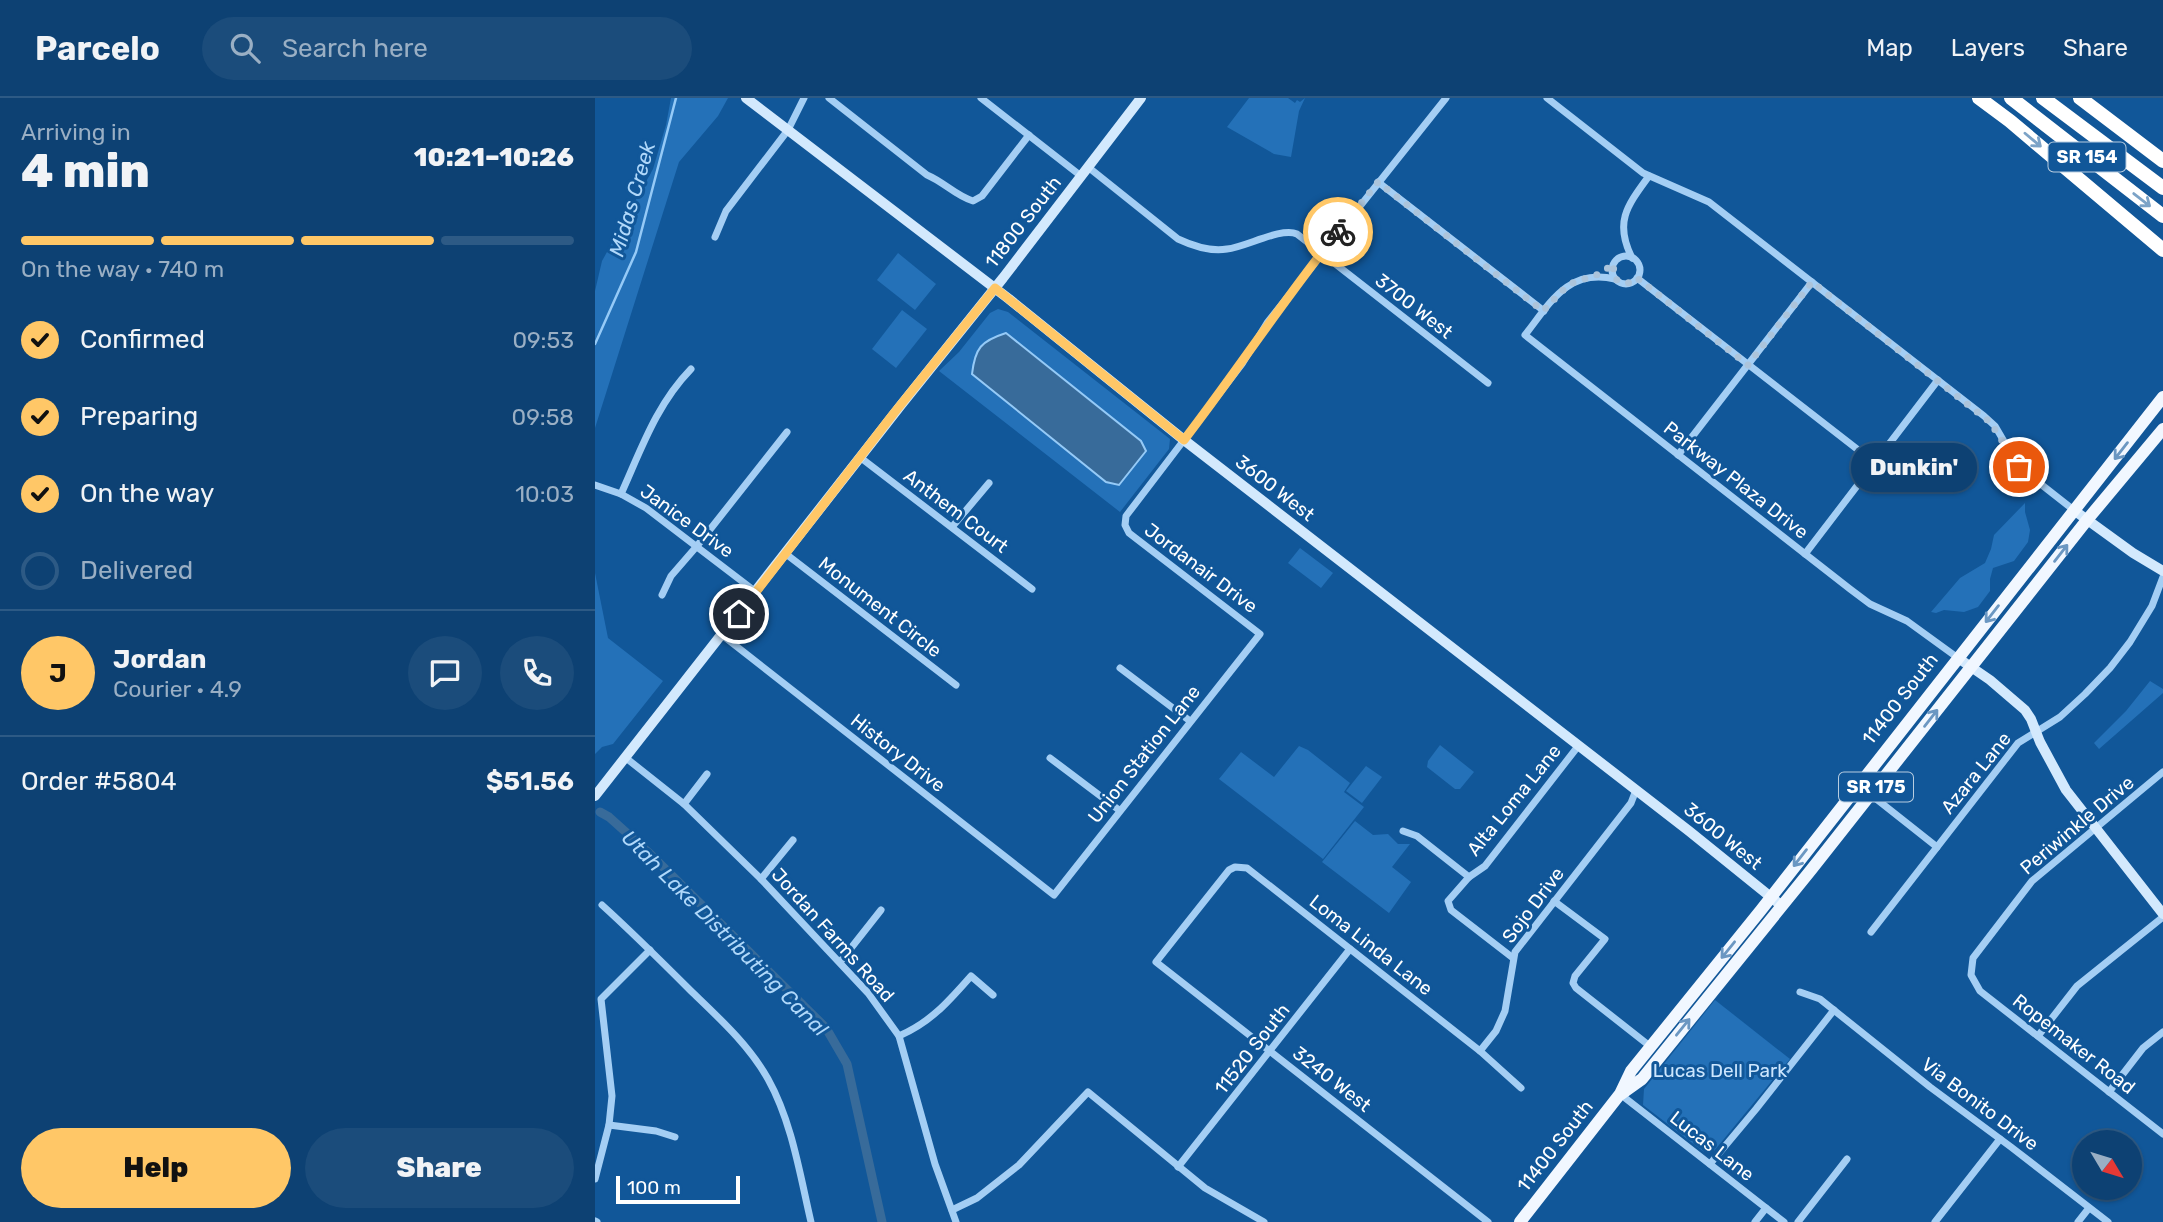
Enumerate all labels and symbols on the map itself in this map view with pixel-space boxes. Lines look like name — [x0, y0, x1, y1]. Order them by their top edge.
one-way arrow — [2024, 132, 2042, 147]
water label: Midas Creek — [604, 137, 661, 259]
road number: SR 154 — [2049, 142, 2125, 172]
street label: 11800 South — [980, 171, 1066, 273]
one-way arrow — [2132, 192, 2151, 207]
courier — [1303, 197, 1373, 267]
street label: 3700 West — [1371, 269, 1458, 344]
street label: Parkway Plaza Drive — [1659, 416, 1813, 544]
pin — [1989, 437, 2049, 497]
one-way arrow — [2114, 441, 2129, 459]
callout: Dunkin' — [1851, 442, 1977, 492]
street label: 3600 West — [1231, 450, 1320, 526]
street label: Anthem Court — [899, 464, 1013, 558]
street label: Janice Drive — [636, 479, 738, 563]
street label: Jordanair Drive — [1140, 518, 1262, 618]
one-way arrow — [2054, 544, 2069, 562]
street label: Monument Circle — [814, 552, 946, 662]
pin — [709, 584, 769, 644]
one-way arrow — [1985, 605, 2000, 623]
street label: 11400 South — [1857, 649, 1943, 749]
street label: Union Station Lane — [1083, 680, 1205, 828]
street label: History Drive — [846, 709, 950, 797]
one-way arrow — [1923, 709, 1938, 728]
street label: Azara Lane — [1936, 728, 2016, 818]
street label: Alta Loma Lane — [1462, 740, 1566, 860]
street label: Periwinkle Drive — [2015, 771, 2139, 879]
road number: SR 175 — [1839, 772, 1913, 802]
street label: 3600 West — [1679, 798, 1767, 875]
water label: Utah Lake Distributing Canal — [617, 825, 834, 1042]
one-way arrow — [1792, 848, 1807, 867]
street label: Jordan Farms Road — [767, 863, 899, 1007]
street label: Sojo Drive — [1497, 863, 1569, 947]
street label: Loma Linda Lane — [1305, 890, 1437, 1000]
one-way arrow — [1721, 940, 1736, 959]
street label: Ropemaker Road — [2008, 989, 2140, 1099]
street label: 11520 South — [1210, 999, 1294, 1099]
one-way arrow — [1676, 1019, 1691, 1037]
street label: 3240 West — [1288, 1041, 1376, 1117]
street label: Via Bonito Drive — [1917, 1053, 2043, 1155]
park label: Lucas Dell Park — [1653, 1059, 1787, 1082]
street label: 11400 South — [1512, 1096, 1598, 1196]
street label: Lucas Lane — [1665, 1106, 1759, 1186]
north arrow — [2072, 1130, 2142, 1200]
scale bar — [616, 1173, 740, 1205]

